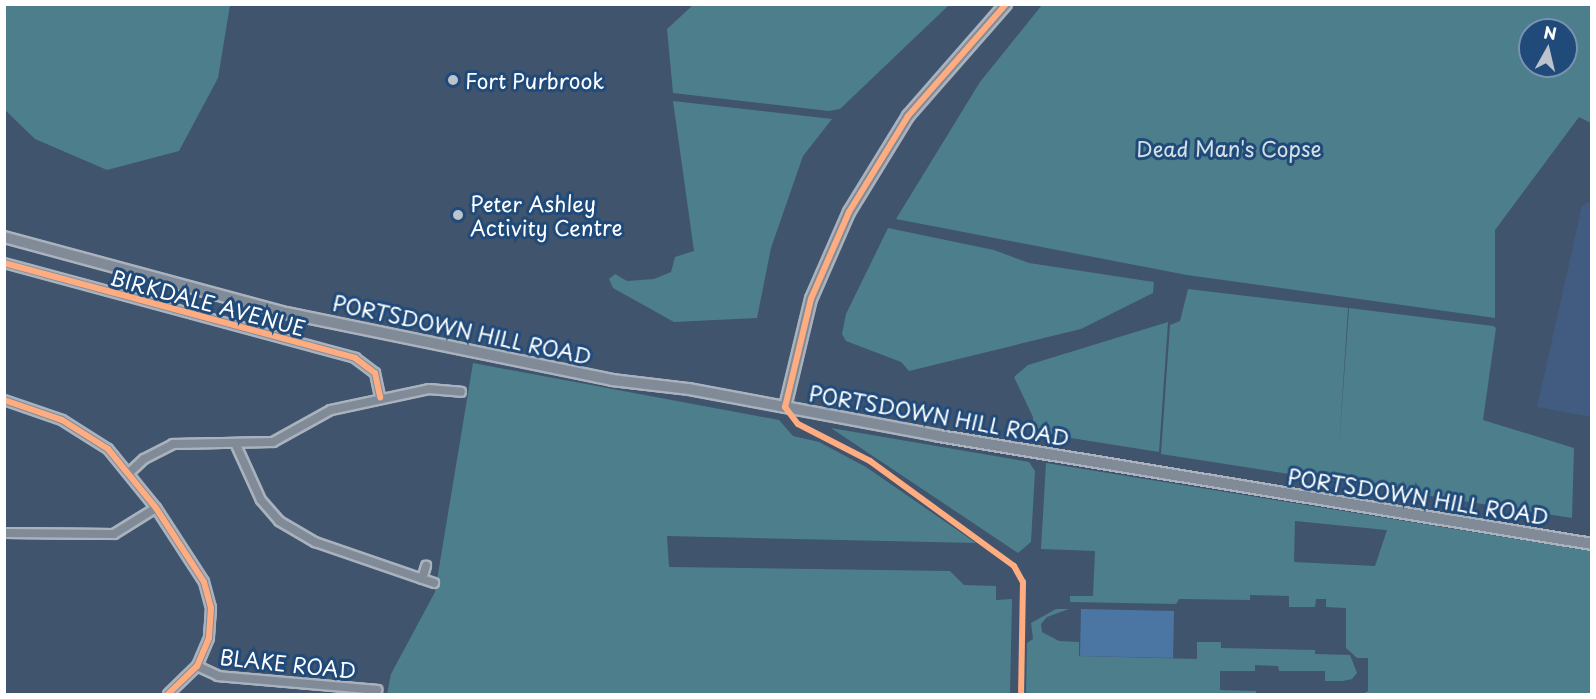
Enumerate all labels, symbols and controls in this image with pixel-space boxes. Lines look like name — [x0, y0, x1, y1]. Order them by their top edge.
north arrow — [1518, 18, 1578, 78]
text: N — [1542, 19, 1558, 45]
place label: Fort Purbrook — [465, 67, 606, 93]
marker: Fort Purbrook — [446, 73, 460, 87]
park label: Dead Man's Copse — [1136, 135, 1322, 161]
place label: Peter Ashley Activity Centre — [470, 190, 624, 240]
marker: Peter Ashley Activity Centre — [451, 208, 465, 222]
street label: BIRKDALE AVENUE — [107, 264, 309, 340]
street label: PORTSDOWN HILL ROAD — [329, 289, 595, 369]
street label: PORTSDOWN HILL ROAD — [805, 379, 1073, 451]
street label: PORTSDOWN HILL ROAD — [1284, 463, 1552, 529]
street label: BLAKE ROAD — [217, 643, 359, 683]

